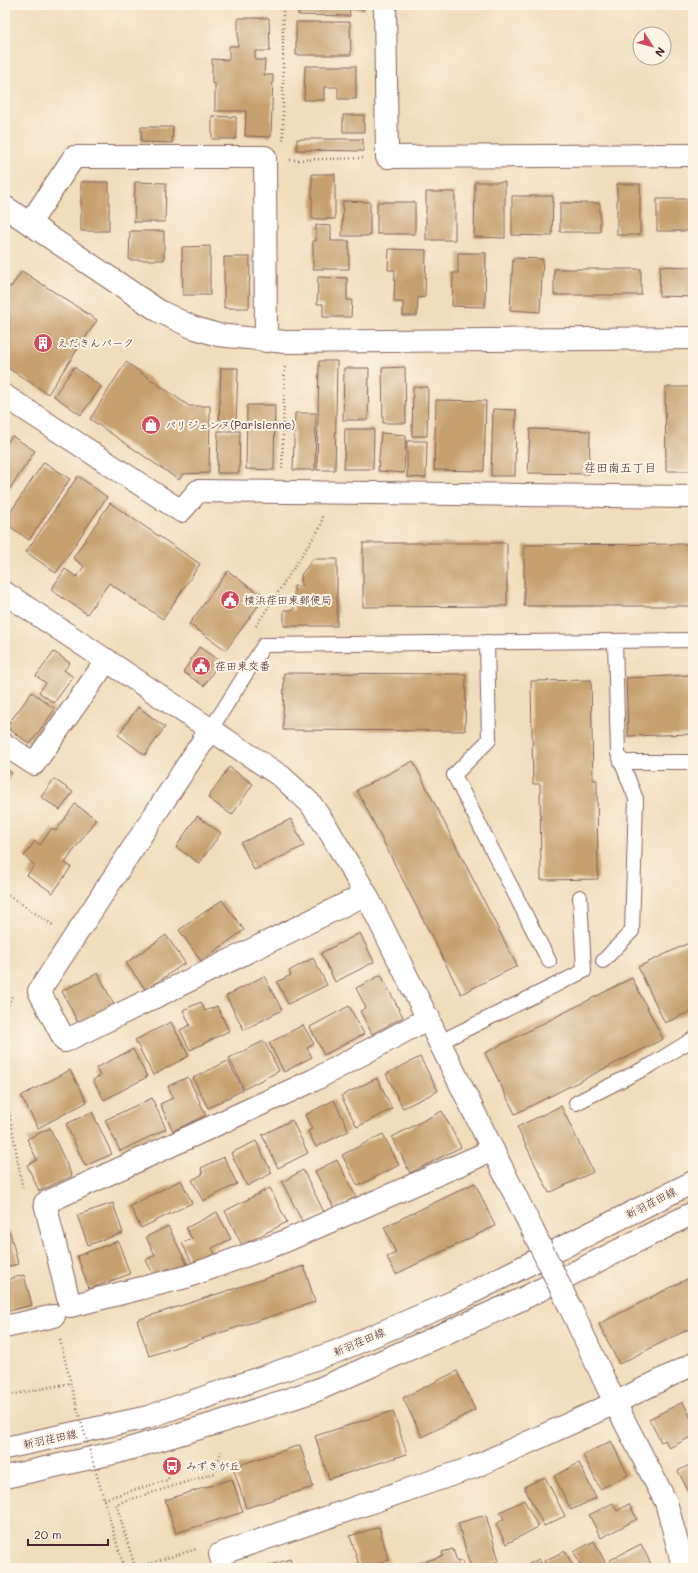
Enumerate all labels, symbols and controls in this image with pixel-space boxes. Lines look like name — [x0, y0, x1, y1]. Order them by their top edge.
north arrow — [632, 26, 672, 66]
text: N — [652, 44, 669, 60]
building icon: えだきんパーク — [32, 332, 54, 354]
place label: えだきんパーク — [57, 335, 134, 350]
shop icon: パリジェンヌ(Parisienne) — [140, 414, 162, 436]
place label: パリジェンヌ(Parisienne) — [165, 417, 295, 432]
district label: 荏田南五丁目 — [584, 459, 656, 475]
public building icon: 横浜荏田東郵便局 — [219, 589, 241, 611]
place label: 横浜荏田東郵便局 — [244, 592, 332, 607]
public building icon: 荏田東交番 — [190, 655, 212, 677]
place label: 荏田東交番 — [215, 658, 270, 673]
street label: 新羽荏田線 — [623, 1183, 679, 1222]
street label: 新羽荏田線 — [331, 1324, 387, 1359]
street label: 新羽荏田線 — [21, 1425, 78, 1452]
bus stop icon: みずきが丘 — [161, 1455, 183, 1477]
place label: みずきが丘 — [186, 1458, 240, 1473]
scale bar — [28, 1521, 108, 1547]
text: 20 m — [34, 1526, 62, 1542]

